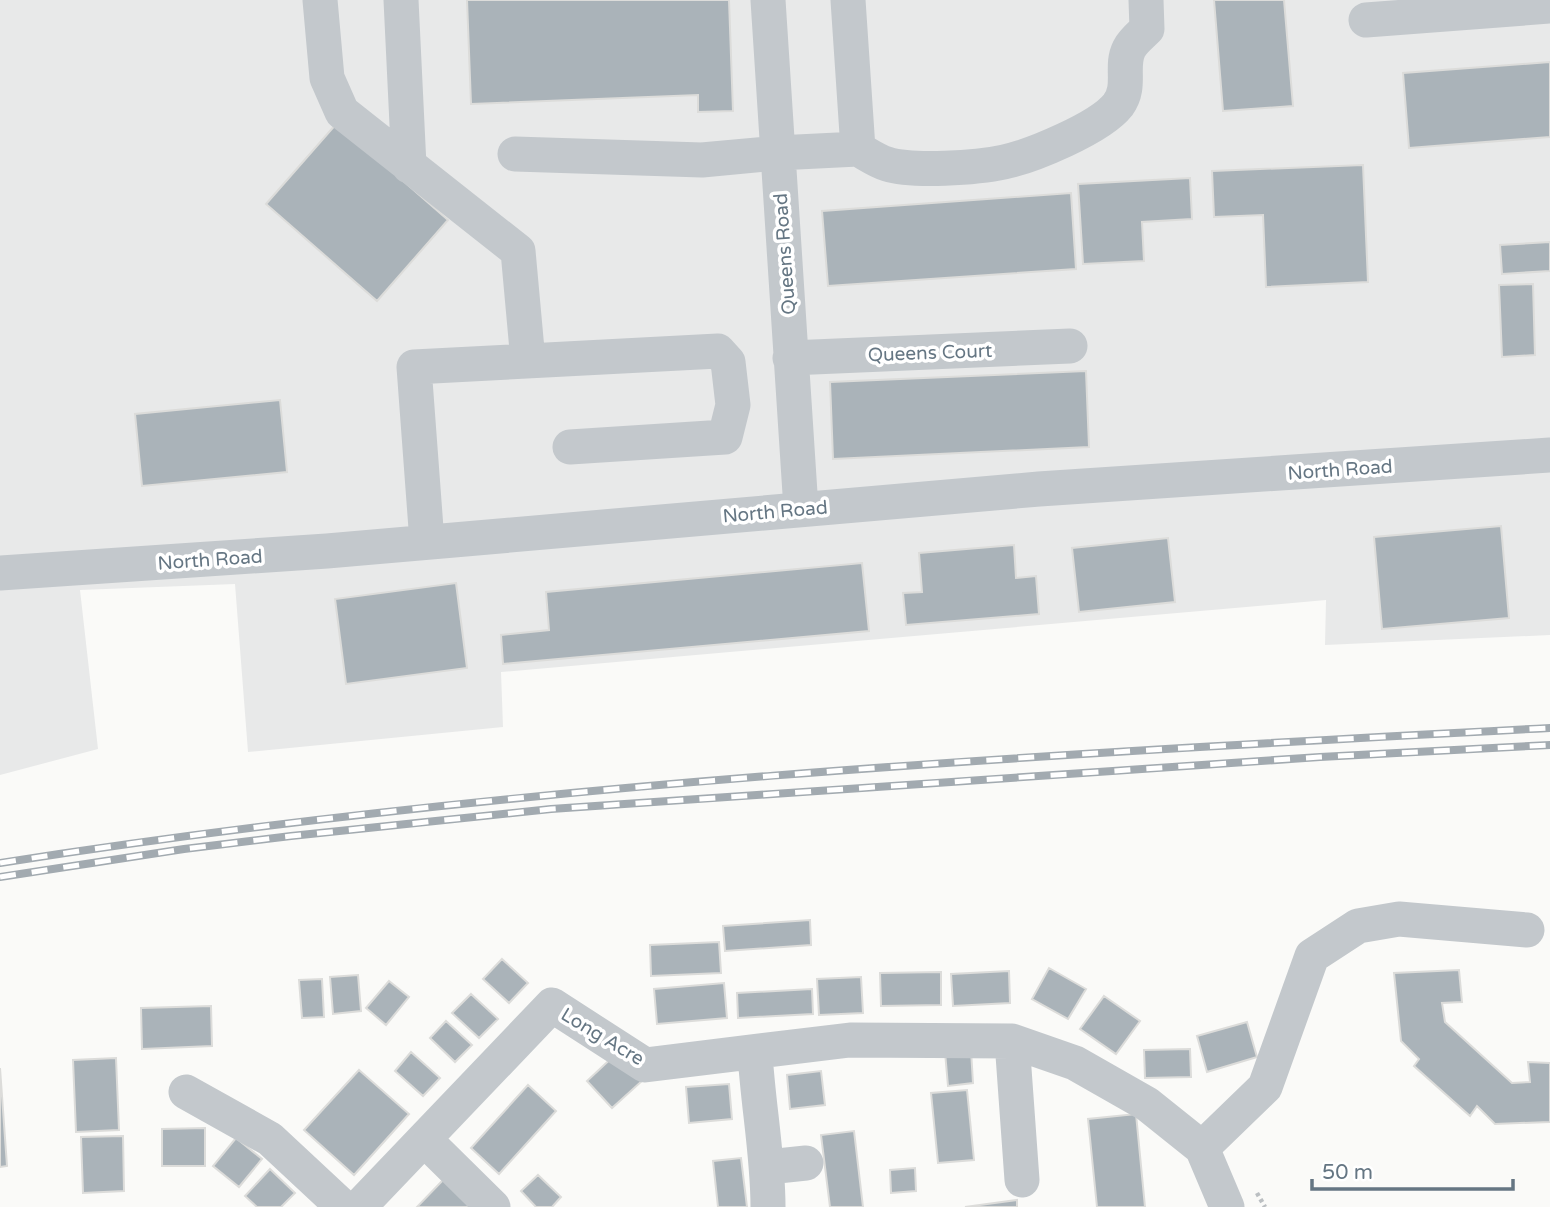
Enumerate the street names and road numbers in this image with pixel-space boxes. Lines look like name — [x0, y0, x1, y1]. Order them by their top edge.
street label: Queens Road — [770, 192, 800, 315]
street label: Queens Court — [867, 340, 993, 366]
street label: North Road — [1287, 455, 1393, 485]
street label: North Road — [722, 496, 829, 528]
street label: North Road — [157, 545, 263, 575]
street label: Long Acre — [557, 1004, 648, 1070]

